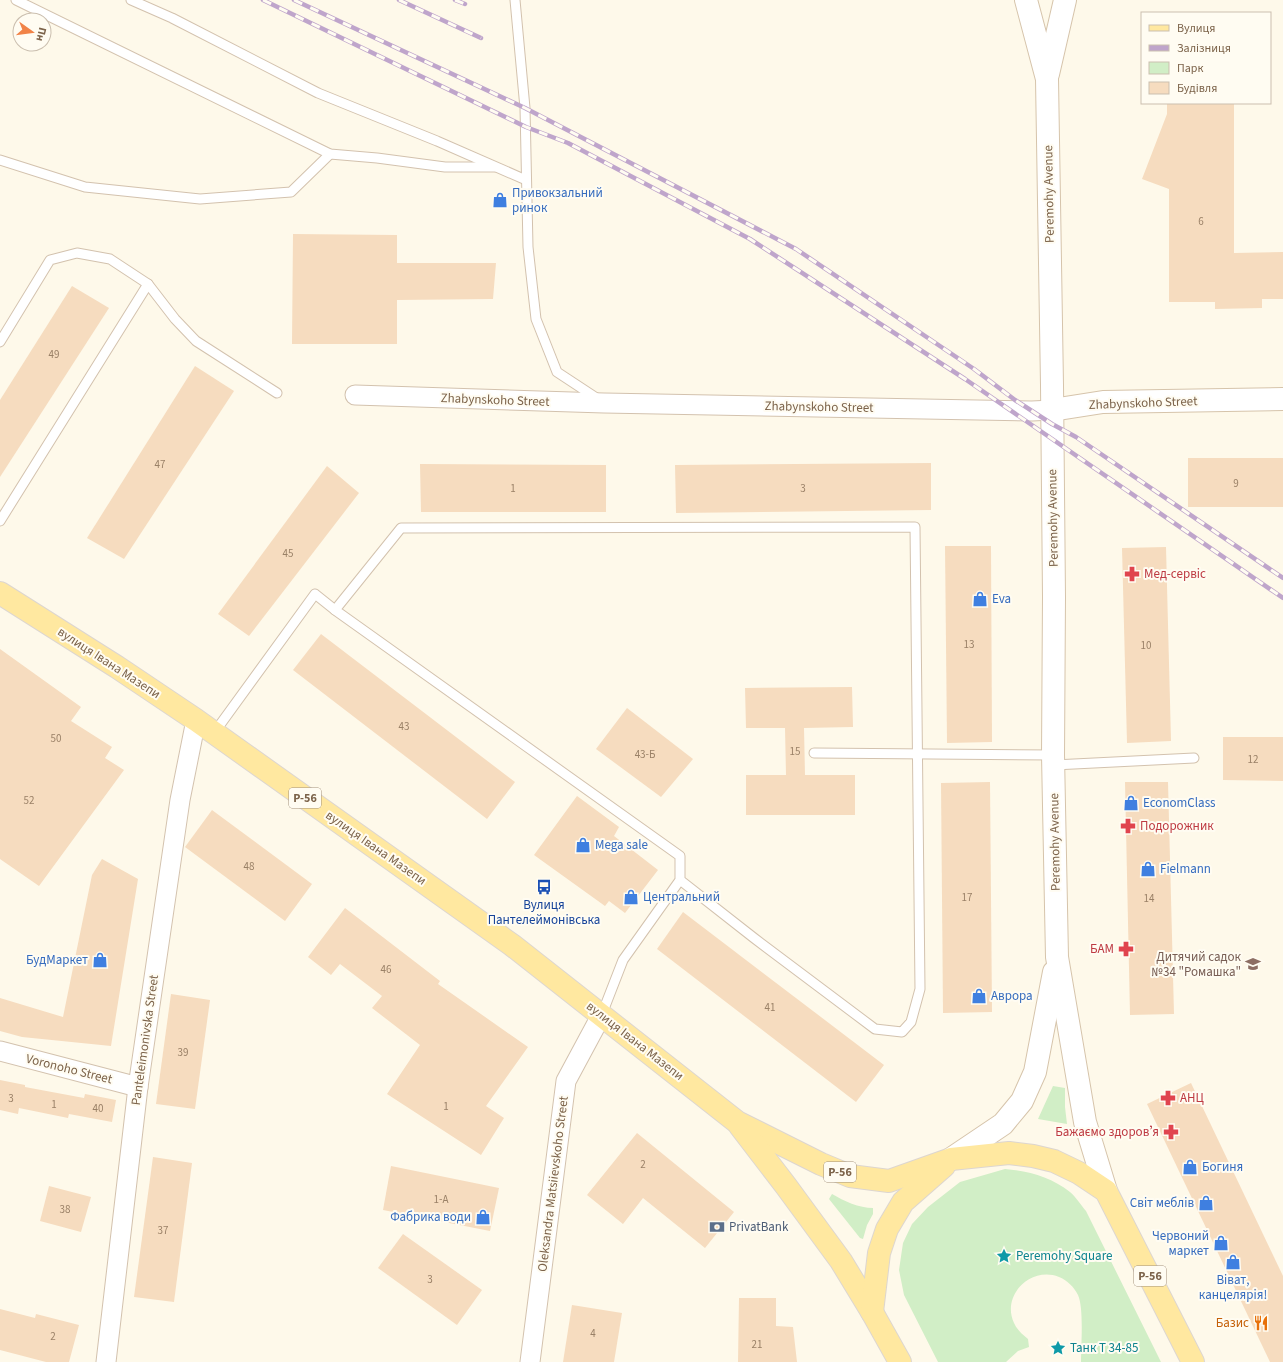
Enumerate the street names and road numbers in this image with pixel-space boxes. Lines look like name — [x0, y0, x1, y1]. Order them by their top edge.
street label: Peremohy Avenue — [1039, 145, 1059, 243]
street label: Zhabynskoho Street — [440, 389, 550, 411]
street label: Zhabynskoho Street — [1088, 392, 1198, 414]
street label: Zhabynskoho Street — [764, 397, 874, 417]
street label: Peremohy Avenue — [1043, 469, 1063, 567]
street label: вулиця Івана Мазепи — [54, 623, 164, 703]
road number: Р-56 — [289, 788, 321, 808]
street label: Peremohy Avenue — [1045, 793, 1065, 891]
street label: вулиця Івана Мазепи — [322, 806, 430, 890]
street label: Panteleimonivska Street — [127, 973, 163, 1107]
street label: вулиця Івана Мазепи — [582, 997, 688, 1085]
street label: Voronoho Street — [24, 1050, 115, 1089]
street label: Oleksandra Matsiievskoho Street — [533, 1094, 573, 1273]
road number: Р-56 — [824, 1162, 856, 1182]
road number: Р-56 — [1134, 1266, 1166, 1286]

